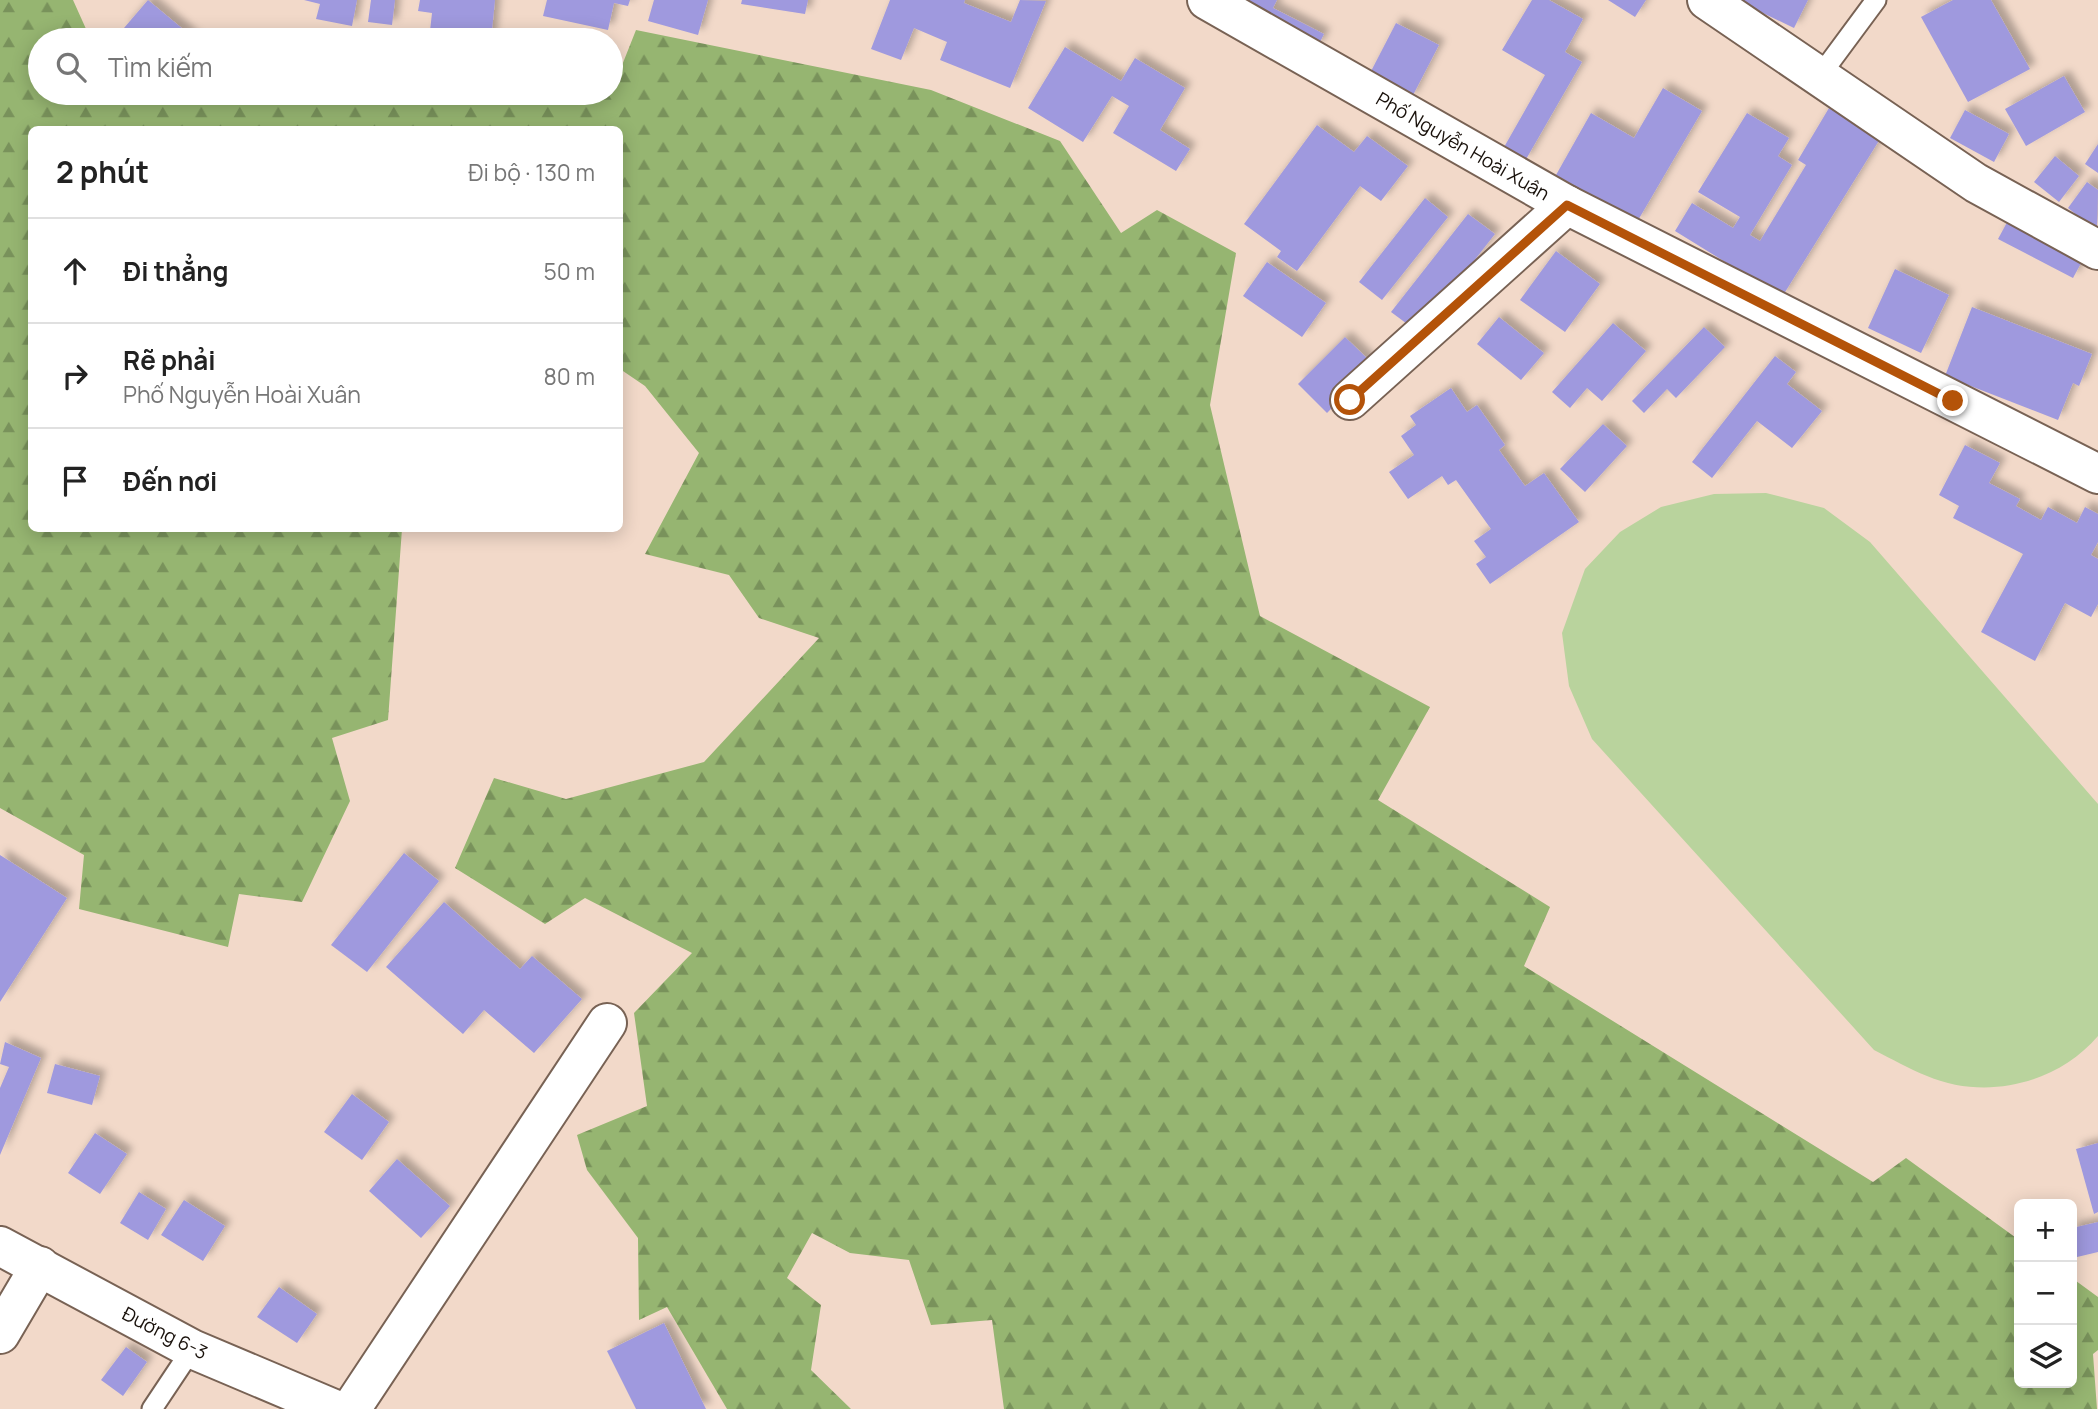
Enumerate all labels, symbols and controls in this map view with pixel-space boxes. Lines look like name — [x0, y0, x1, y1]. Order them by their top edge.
search box — [28, 28, 623, 105]
icon: search — [52, 48, 90, 86]
text: Tìm kiếm — [108, 49, 213, 85]
street label: Phố Nguyễn Hoài Xuân — [1371, 86, 1555, 206]
text: 2 phút — [56, 151, 149, 192]
text: Đi bộ · 130 m — [468, 156, 595, 188]
icon: ahead — [56, 252, 94, 290]
text: Đi thẳng — [123, 253, 229, 289]
text: 50 m — [544, 255, 595, 287]
text: Rẽ phải — [123, 342, 216, 378]
icon: right — [56, 357, 94, 395]
text: 80 m — [544, 360, 595, 392]
text: Phố Nguyễn Hoài Xuân — [123, 378, 361, 410]
route start — [1334, 384, 1365, 415]
route end — [1937, 385, 1968, 416]
icon: arrive — [56, 462, 94, 500]
text: Đến nơi — [123, 463, 217, 499]
map controls — [2014, 1199, 2077, 1388]
button: + — [2014, 1199, 2077, 1262]
button: − — [2014, 1262, 2077, 1325]
street label: Đường 6-3 — [118, 1301, 212, 1365]
button: layers — [2014, 1325, 2077, 1388]

